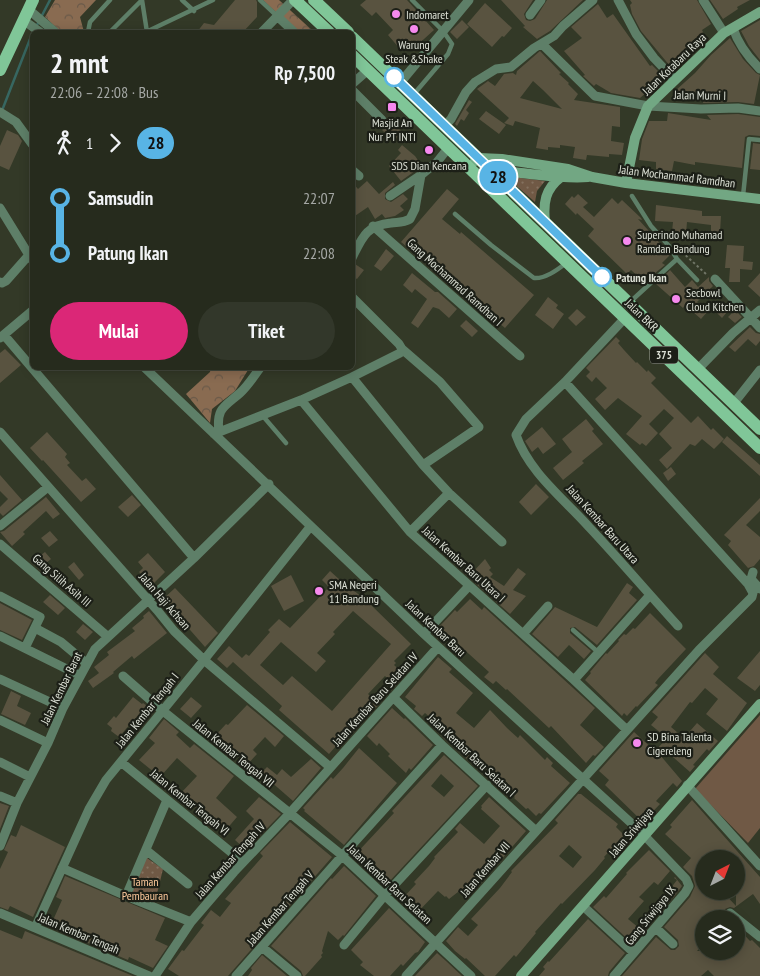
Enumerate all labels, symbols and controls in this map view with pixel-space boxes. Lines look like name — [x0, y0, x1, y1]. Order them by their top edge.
place label: Indomaret — [406, 7, 449, 22]
marker: Indomaret — [390, 8, 402, 20]
marker: Warung Steak &Shake — [408, 23, 420, 35]
street label: Jalan Kotabaru Raya — [638, 30, 709, 99]
place label: Warung Steak &Shake — [385, 37, 443, 66]
text: 2 mnt — [50, 44, 108, 81]
text: Rp 7,500 — [275, 61, 335, 85]
unlabelled marker — [384, 67, 404, 87]
text: 22:06 – 22:08 · Bus — [50, 82, 158, 102]
street label: Jalan Murni I — [673, 87, 726, 103]
marker: Masjid An Nur PT INTI — [386, 101, 398, 113]
place label: Masjid An Nur PT INTI — [368, 115, 416, 144]
icon: walk — [50, 129, 78, 157]
icon: forward — [101, 129, 129, 157]
text: 28 — [147, 131, 164, 154]
text: 1 — [86, 133, 93, 153]
marker: SDS Dian Kencana — [423, 144, 435, 156]
place label: SDS Dian Kencana — [391, 158, 467, 173]
line badge: 28 — [476, 161, 520, 193]
street label: Jalan Mochammad Ramdhan — [617, 161, 736, 191]
text: 28 — [489, 165, 507, 188]
text: Samsudin — [88, 186, 153, 210]
text: 22:07 — [303, 188, 335, 208]
place label: Superindo Muhamad Ramdan Bandung — [637, 227, 722, 256]
street label: Gang Mochammad Ramdhan I — [404, 235, 506, 329]
marker: Superindo Muhamad Ramdan Bandung — [621, 235, 633, 247]
text: Patung Ikan — [88, 241, 168, 265]
text: 22:08 — [303, 243, 335, 263]
marker: Patung Ikan — [592, 267, 612, 287]
place label: Patung Ikan — [616, 270, 667, 285]
place label: Secbowl Cloud Kitchen — [686, 285, 744, 314]
marker: Secbowl Cloud Kitchen — [670, 293, 682, 305]
street label: Jalan BKR — [622, 295, 662, 335]
button: Mulai — [50, 302, 188, 360]
button: Tiket — [198, 302, 335, 360]
road number: 375 — [650, 346, 678, 364]
street label: Jalan Kembar Baru Utara — [563, 481, 643, 567]
street label: Jalan Kembar Baru Utara I — [419, 522, 509, 605]
street label: Gang Silih Asih III — [30, 550, 94, 610]
street label: Jalan Haji Achsan — [135, 569, 194, 633]
place label: SMA Negeri 11 Bandung — [329, 577, 379, 606]
marker: SMA Negeri 11 Bandung — [313, 585, 325, 597]
street label: Jalan Kembar Baru — [402, 596, 469, 659]
street label: Jalan Kembar Barat — [37, 649, 85, 728]
street label: Jalan Kembar Baru Selatan IV — [328, 649, 421, 750]
street label: Jalan Kembar Tengah I — [112, 670, 182, 751]
street label: Jalan Kembar Baru Selatan I — [424, 710, 519, 800]
street label: Jalan Kembar Tengah VII — [190, 715, 278, 790]
place label: SD Bina Talenta Cigereleng — [647, 729, 712, 758]
marker: SD Bina Talenta Cigereleng — [631, 737, 643, 749]
street label: Jalan Kembar Tengah VI — [147, 765, 232, 838]
street label: Jalan Sriwijaya — [605, 804, 657, 861]
street label: Jalan Kembar Tengah IV — [191, 818, 268, 902]
street label: Jalan Kembar VII — [456, 838, 513, 900]
street label: Jalan Kembar Baru Selatan — [344, 840, 435, 927]
north arrow — [695, 850, 745, 900]
map controls — [695, 850, 745, 960]
street label: Jalan Kembar Tengah V — [243, 867, 317, 949]
park label: Taman Pembauran — [122, 874, 168, 903]
street label: Gang Sriwijaya IX — [621, 882, 679, 948]
street label: Jalan Kembar Tengah — [35, 909, 122, 957]
button: layers — [695, 910, 745, 960]

